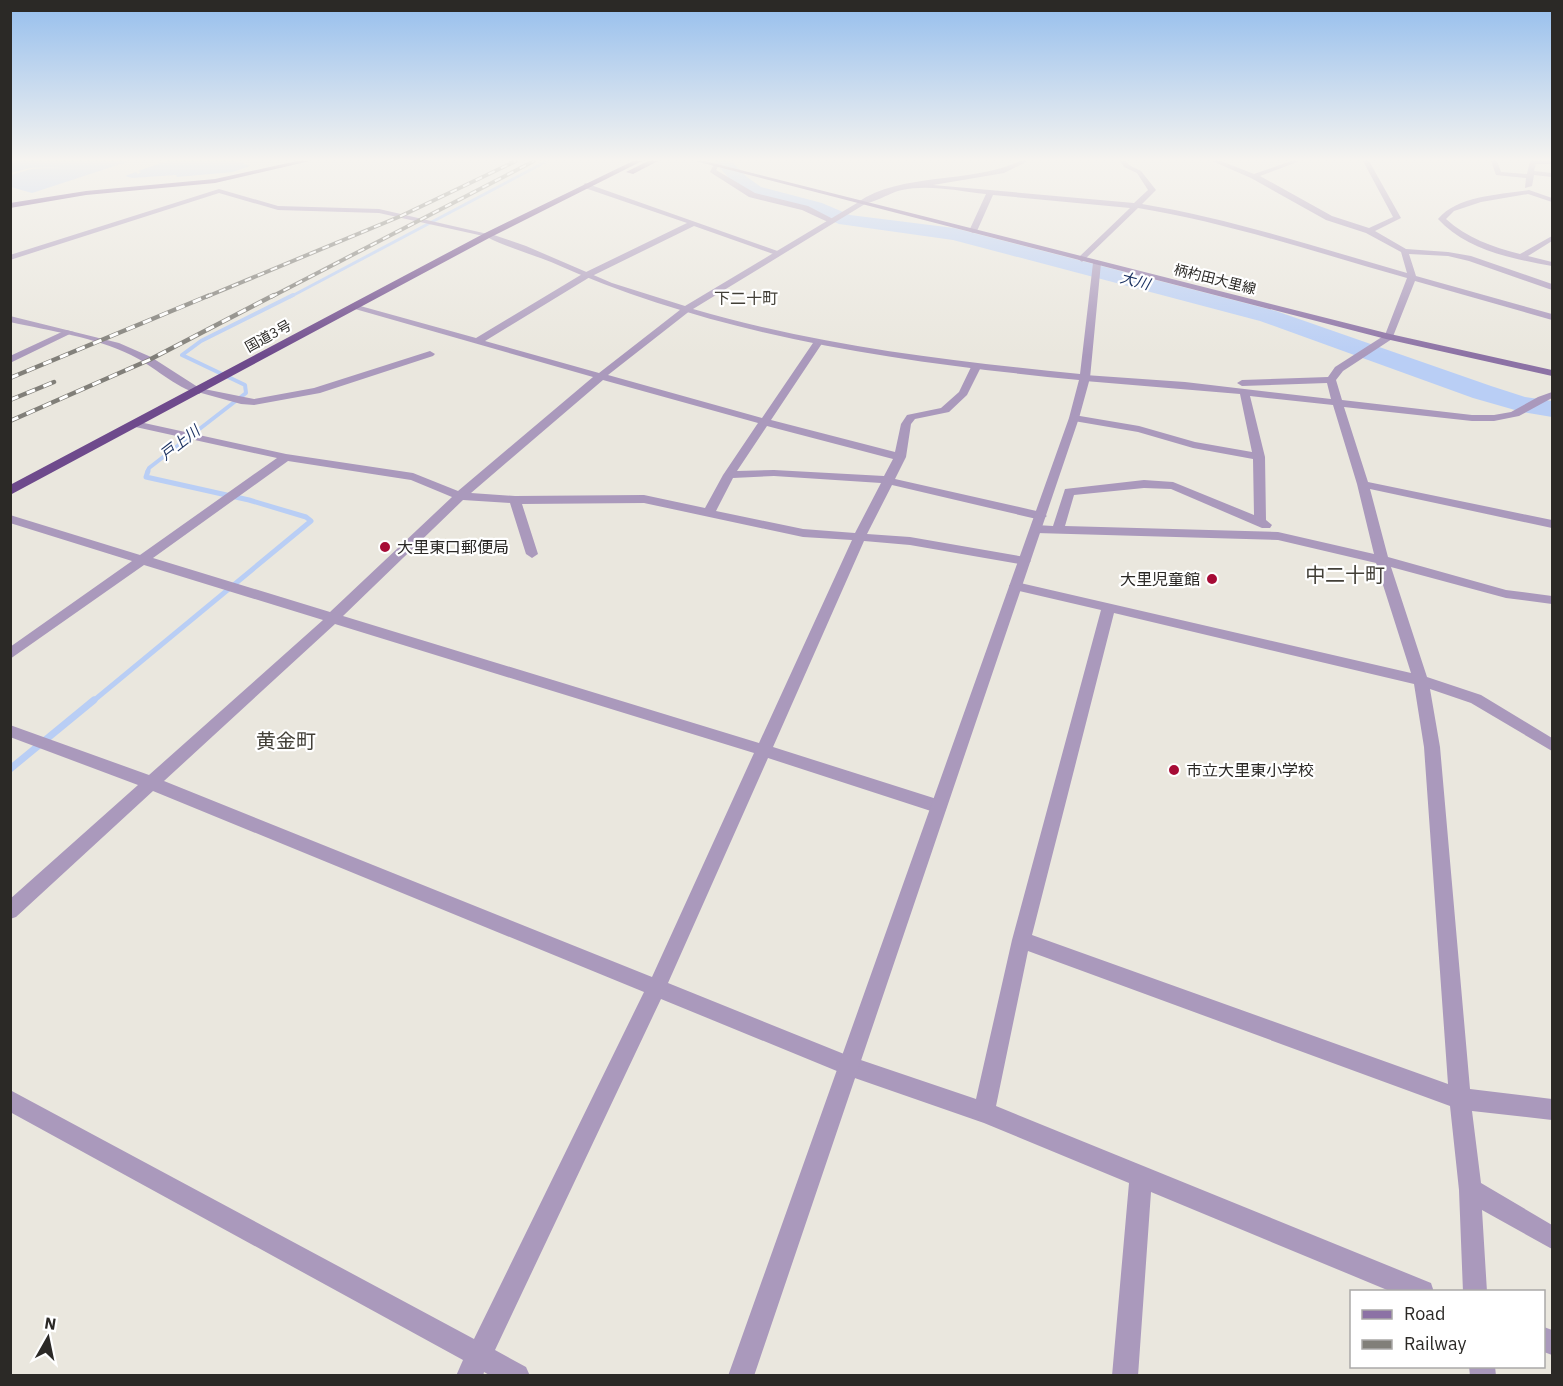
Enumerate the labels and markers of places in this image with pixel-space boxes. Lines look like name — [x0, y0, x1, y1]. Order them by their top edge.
place label: 大里東口郵便局 — [397, 537, 509, 557]
marker: 大里東口郵便局 — [378, 540, 392, 554]
place label: 大里児童館 — [1120, 569, 1200, 589]
marker: 大里児童館 — [1205, 572, 1219, 586]
place label: 市立大里東小学校 — [1186, 760, 1314, 780]
marker: 市立大里東小学校 — [1167, 763, 1181, 777]

